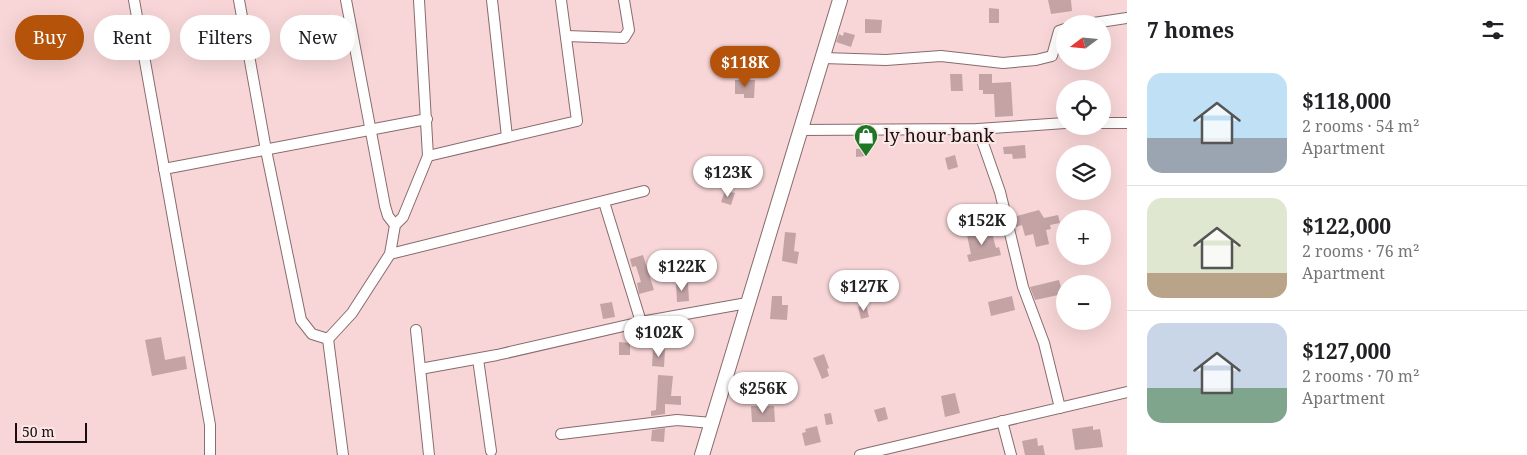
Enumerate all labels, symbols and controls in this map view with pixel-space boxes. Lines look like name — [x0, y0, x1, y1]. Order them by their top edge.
chip: Buy — [15, 15, 84, 60]
chip: Rent — [94, 15, 170, 60]
chip: Filters — [180, 15, 270, 60]
chip: New — [280, 15, 355, 60]
north arrow — [1056, 15, 1111, 70]
map controls — [1056, 15, 1111, 330]
text: 7 homes — [1147, 16, 1234, 44]
icon: filters — [1479, 16, 1507, 44]
pin: $118K — [710, 46, 780, 88]
text: $118K — [721, 51, 769, 73]
button: locate — [1056, 80, 1111, 135]
text: $118,000 — [1302, 87, 1391, 115]
icon: home — [1187, 93, 1247, 153]
text: 2 rooms · 54 m² — [1302, 115, 1419, 137]
shop icon: ly hour bank — [853, 123, 879, 157]
place label: ly hour bank — [884, 123, 995, 147]
text: Apartment — [1302, 137, 1385, 159]
button: layers — [1056, 145, 1111, 200]
pin: $123K — [693, 156, 763, 198]
text: $123K — [704, 161, 752, 183]
pin: $152K — [947, 204, 1017, 246]
text: $152K — [958, 209, 1006, 231]
button: + — [1056, 210, 1111, 265]
text: $122,000 — [1302, 212, 1391, 240]
icon: home — [1187, 218, 1247, 278]
text: 2 rooms · 76 m² — [1302, 240, 1419, 262]
pin: $122K — [647, 250, 717, 292]
text: $122K — [658, 255, 706, 277]
text: Apartment — [1302, 262, 1385, 284]
pin: $127K — [829, 270, 899, 312]
text: $127K — [840, 275, 888, 297]
button: − — [1056, 275, 1111, 330]
pin: $102K — [624, 316, 694, 358]
text: $102K — [635, 321, 683, 343]
text: $127,000 — [1302, 337, 1391, 365]
icon: home — [1187, 343, 1247, 403]
text: 2 rooms · 70 m² — [1302, 365, 1419, 387]
pin: $256K — [728, 372, 798, 414]
text: $256K — [739, 377, 787, 399]
text: Apartment — [1302, 387, 1385, 409]
scale bar — [15, 420, 88, 443]
text: 50 m — [22, 422, 55, 441]

